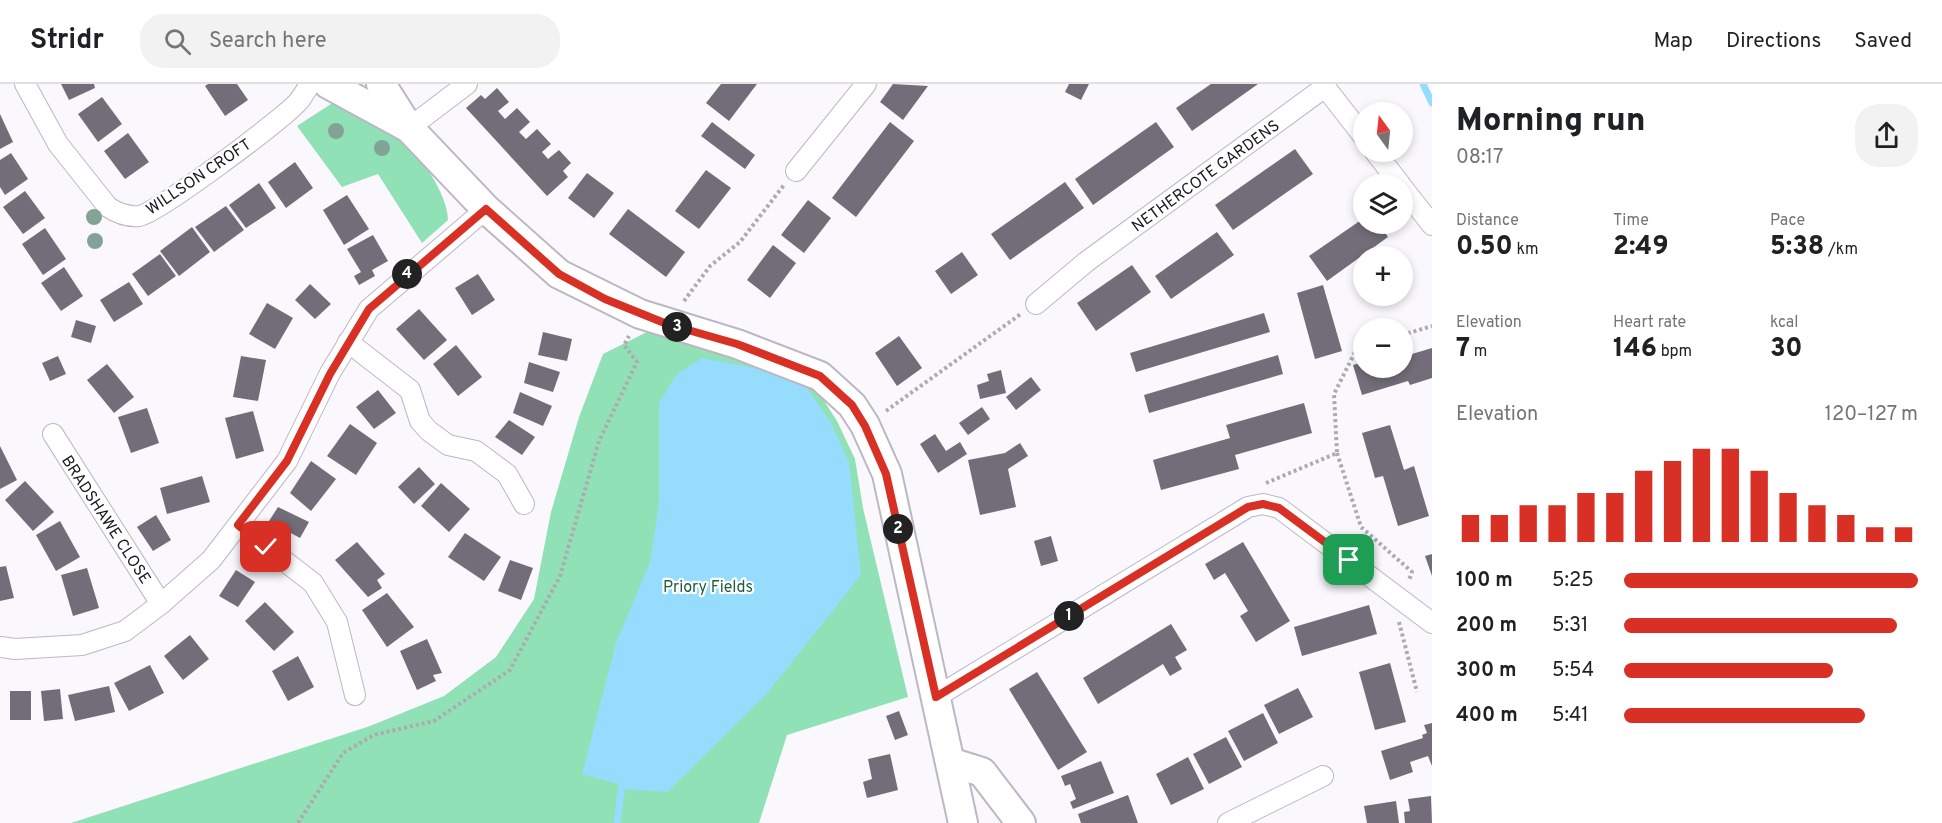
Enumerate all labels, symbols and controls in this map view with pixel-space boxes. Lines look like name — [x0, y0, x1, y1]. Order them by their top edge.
search box — [140, 14, 560, 68]
text: Stridr — [30, 23, 104, 59]
icon: search — [161, 25, 194, 58]
text: Search here — [209, 28, 327, 55]
text: Map — [1653, 28, 1693, 55]
text: Directions — [1726, 28, 1821, 55]
text: Saved — [1854, 28, 1912, 55]
text: Morning run — [1456, 101, 1646, 143]
north arrow — [1353, 102, 1413, 162]
map controls — [1353, 102, 1413, 378]
button: share — [1855, 104, 1918, 167]
street label: NETHERCOTE GARDENS — [1128, 116, 1284, 237]
street label: WILLSON CROFT — [143, 135, 256, 220]
text: 08:17 — [1456, 145, 1503, 171]
button: layers — [1353, 174, 1413, 234]
text: Distance — [1456, 211, 1519, 231]
text: Time — [1613, 211, 1649, 231]
text: Pace — [1770, 211, 1805, 231]
text: 0.50 — [1456, 231, 1513, 264]
text: 2:49 — [1613, 231, 1669, 264]
text: 5:38 — [1770, 231, 1824, 264]
text: km — [1513, 240, 1539, 260]
text: /km — [1824, 240, 1858, 260]
button: + — [1353, 246, 1413, 306]
pin: 4 — [392, 259, 422, 289]
text: 4 — [402, 264, 412, 284]
pin: 3 — [662, 312, 692, 342]
text: Elevation — [1456, 313, 1522, 333]
text: Heart rate — [1613, 313, 1686, 333]
text: kcal — [1770, 313, 1798, 333]
text: 3 — [672, 317, 682, 337]
button: − — [1353, 318, 1413, 378]
text: 7 — [1456, 333, 1470, 366]
text: 146 — [1613, 333, 1657, 366]
text: 30 — [1770, 333, 1802, 366]
text: m — [1470, 342, 1487, 362]
text: bpm — [1657, 342, 1692, 362]
text: Elevation — [1456, 402, 1538, 428]
text: 120–127 m — [1824, 402, 1918, 428]
street label: BRADSHAWE CLOSE — [56, 452, 154, 588]
pin: 2 — [883, 514, 913, 544]
text: 2 — [893, 519, 903, 539]
pin — [240, 521, 291, 572]
icon: check — [249, 530, 282, 563]
pin — [1323, 534, 1374, 585]
icon: arrive — [1332, 543, 1365, 576]
text: 100 m — [1456, 568, 1513, 594]
text: 5:25 — [1552, 568, 1594, 594]
park label: Priory Fields — [663, 578, 753, 598]
pin: 1 — [1054, 601, 1084, 631]
text: 1 — [1066, 606, 1072, 626]
text: 200 m — [1456, 613, 1517, 639]
text: 5:31 — [1552, 613, 1588, 639]
text: 300 m — [1456, 658, 1517, 684]
text: 5:54 — [1552, 658, 1594, 684]
text: 400 m — [1456, 703, 1518, 729]
text: 5:41 — [1552, 703, 1589, 729]

